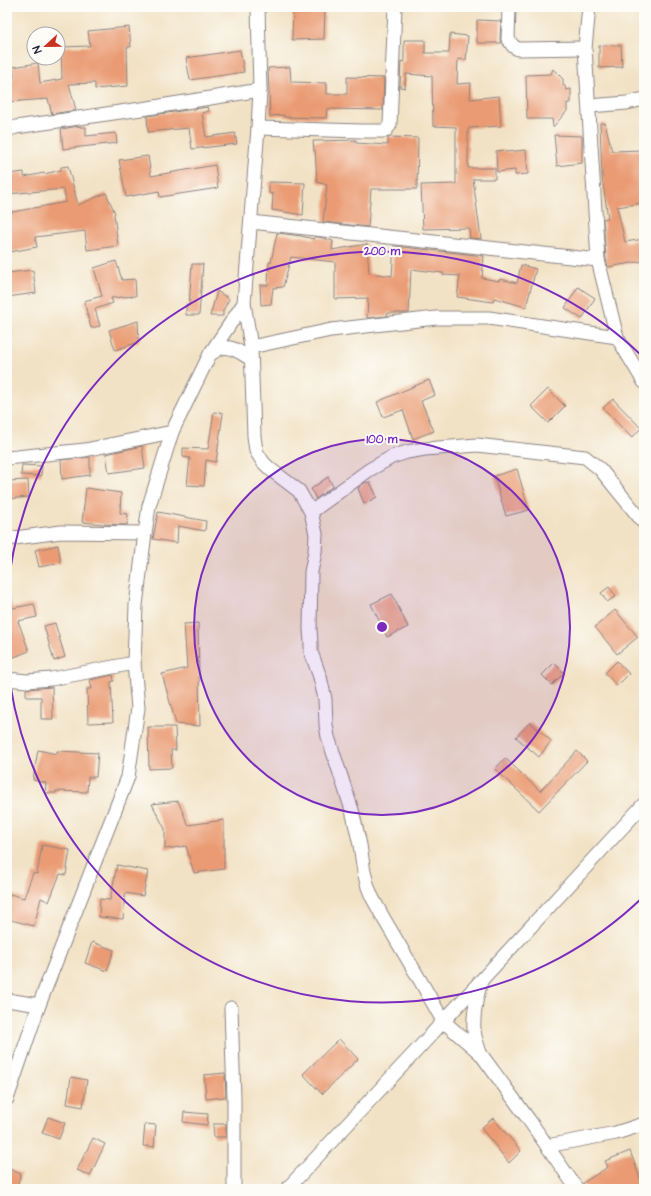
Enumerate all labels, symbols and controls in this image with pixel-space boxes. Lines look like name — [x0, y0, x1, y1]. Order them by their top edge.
north arrow — [26, 26, 66, 66]
text: N — [29, 43, 45, 56]
text: 200 m — [363, 243, 401, 260]
text: 100 m — [367, 431, 398, 448]
centre of rings — [375, 620, 389, 634]

